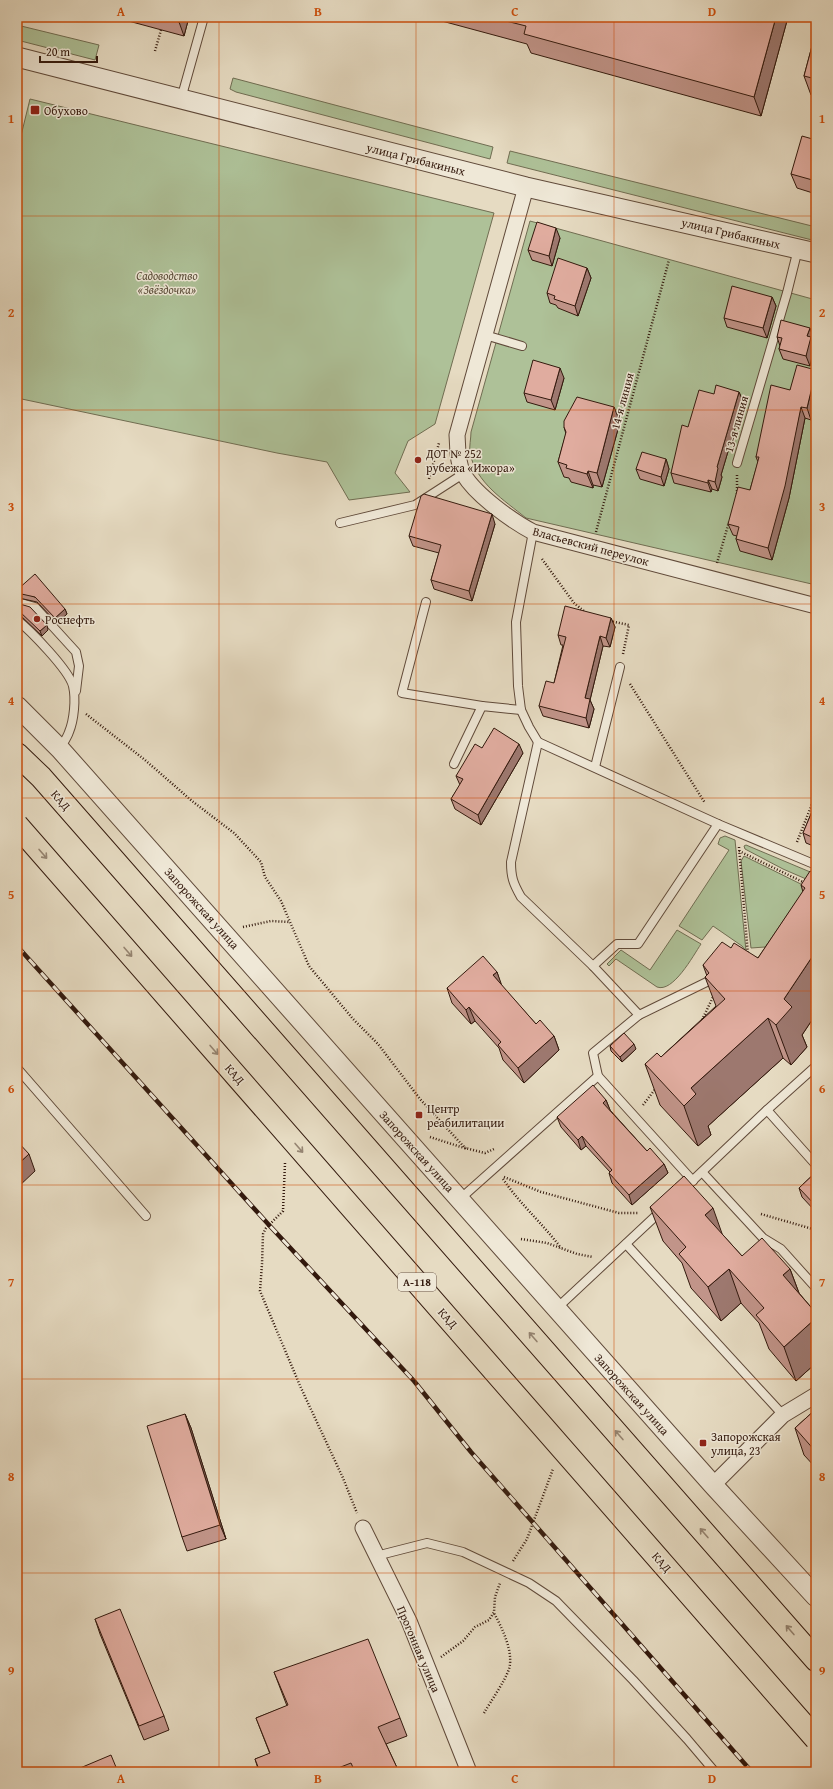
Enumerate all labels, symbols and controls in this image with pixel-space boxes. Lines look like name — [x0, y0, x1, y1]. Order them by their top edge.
text: A — [117, 2, 126, 21]
text: B — [314, 2, 322, 21]
text: C — [511, 2, 519, 21]
text: D — [708, 2, 716, 21]
scale bar — [40, 38, 97, 64]
text: 20 m — [46, 43, 70, 60]
place label: Обухово — [44, 102, 88, 119]
marker: Обухово — [29, 104, 41, 116]
text: 1 — [8, 109, 14, 128]
text: 1 — [819, 109, 825, 128]
street label: улица Грибакиных — [364, 138, 468, 180]
street label: улица Грибакиных — [679, 213, 783, 253]
park label: Садоводство «Звёздочка» — [136, 267, 198, 298]
text: 2 — [8, 303, 15, 322]
text: 2 — [819, 303, 826, 322]
street label: 14-я линия — [606, 371, 638, 431]
street label: 13-я линия — [720, 394, 752, 454]
place label: ДОТ № 252 рубежа «Ижора» — [425, 445, 515, 476]
marker: ДОТ № 252 рубежа «Ижора» — [413, 455, 423, 465]
text: 3 — [8, 497, 14, 516]
text: 3 — [819, 497, 825, 516]
street label: Власьевский переулок — [531, 522, 652, 570]
place label: Роснефть — [45, 611, 95, 628]
marker: Роснефть — [32, 614, 42, 624]
text: 4 — [8, 691, 15, 710]
text: 4 — [819, 691, 826, 710]
street label: КАД — [47, 786, 75, 814]
one-way arrow — [38, 849, 47, 860]
street label: Запорожская улица — [161, 863, 244, 953]
text: 5 — [8, 885, 15, 904]
text: 5 — [819, 885, 826, 904]
one-way arrow — [124, 947, 133, 958]
one-way arrow — [209, 1045, 218, 1055]
street label: КАД — [221, 1060, 249, 1088]
text: 6 — [8, 1079, 15, 1098]
text: 6 — [819, 1079, 826, 1098]
place label: Центр реабилитации — [427, 1100, 504, 1131]
street label: Запорожская улица — [376, 1106, 459, 1196]
marker: Центр реабилитации — [414, 1110, 424, 1120]
one-way arrow — [295, 1143, 304, 1153]
text: 7 — [8, 1273, 15, 1292]
road number: А-118 — [398, 1273, 436, 1291]
text: 7 — [819, 1273, 826, 1292]
street label: КАД — [434, 1304, 462, 1332]
one-way arrow — [529, 1333, 538, 1343]
street label: Запорожская улица — [591, 1349, 674, 1439]
place label: Запорожская улица, 23 — [710, 1428, 781, 1459]
one-way arrow — [614, 1430, 623, 1440]
marker: Запорожская улица, 23 — [698, 1438, 708, 1448]
text: 8 — [8, 1467, 15, 1486]
text: 8 — [819, 1467, 826, 1486]
one-way arrow — [700, 1527, 709, 1538]
street label: КАД — [648, 1548, 676, 1576]
street label: Прогонная улица — [393, 1603, 445, 1695]
one-way arrow — [786, 1625, 795, 1636]
text: 9 — [8, 1661, 15, 1680]
text: 9 — [819, 1661, 826, 1680]
text: A — [117, 1769, 126, 1788]
text: B — [314, 1769, 322, 1788]
text: C — [511, 1769, 519, 1788]
text: D — [708, 1769, 716, 1788]

